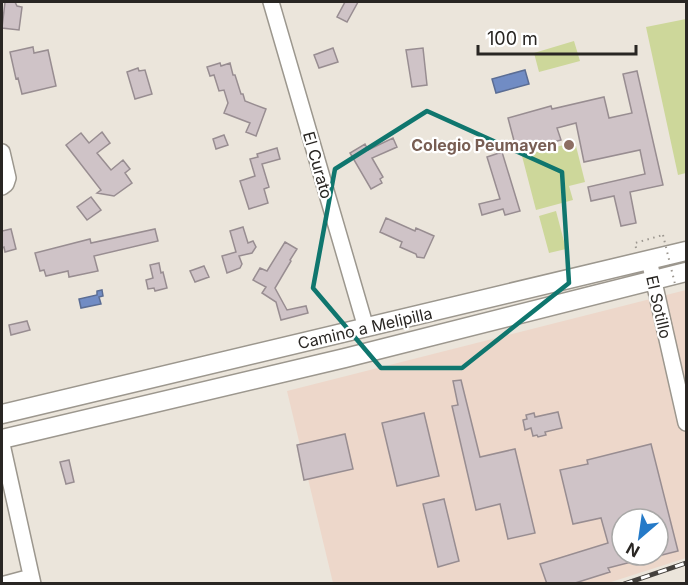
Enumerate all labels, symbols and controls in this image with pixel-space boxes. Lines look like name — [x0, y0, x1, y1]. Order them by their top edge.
scale bar — [478, 18, 636, 56]
text: 100 m — [487, 28, 538, 49]
street label: El Curato — [299, 129, 337, 201]
place label: Colegio Peumayen — [411, 135, 557, 155]
marker: Colegio Peumayen — [562, 138, 576, 152]
street label: El Sotillo — [642, 273, 676, 341]
street label: Camino a Melipilla — [296, 303, 434, 353]
north arrow — [610, 507, 670, 567]
text: N — [623, 538, 643, 562]

